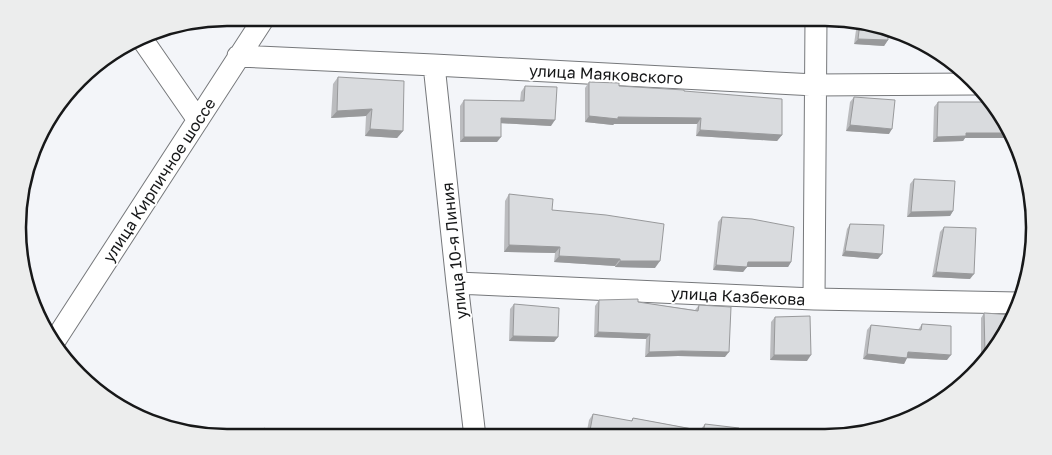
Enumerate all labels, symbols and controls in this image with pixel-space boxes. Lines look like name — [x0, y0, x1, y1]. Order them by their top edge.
street label: улица Маяковского — [528, 60, 684, 88]
street label: улица Кирпичное шоссе — [98, 94, 220, 266]
street label: улица 10-я Линия — [437, 182, 471, 320]
street label: улица Казбекова — [670, 282, 806, 310]

